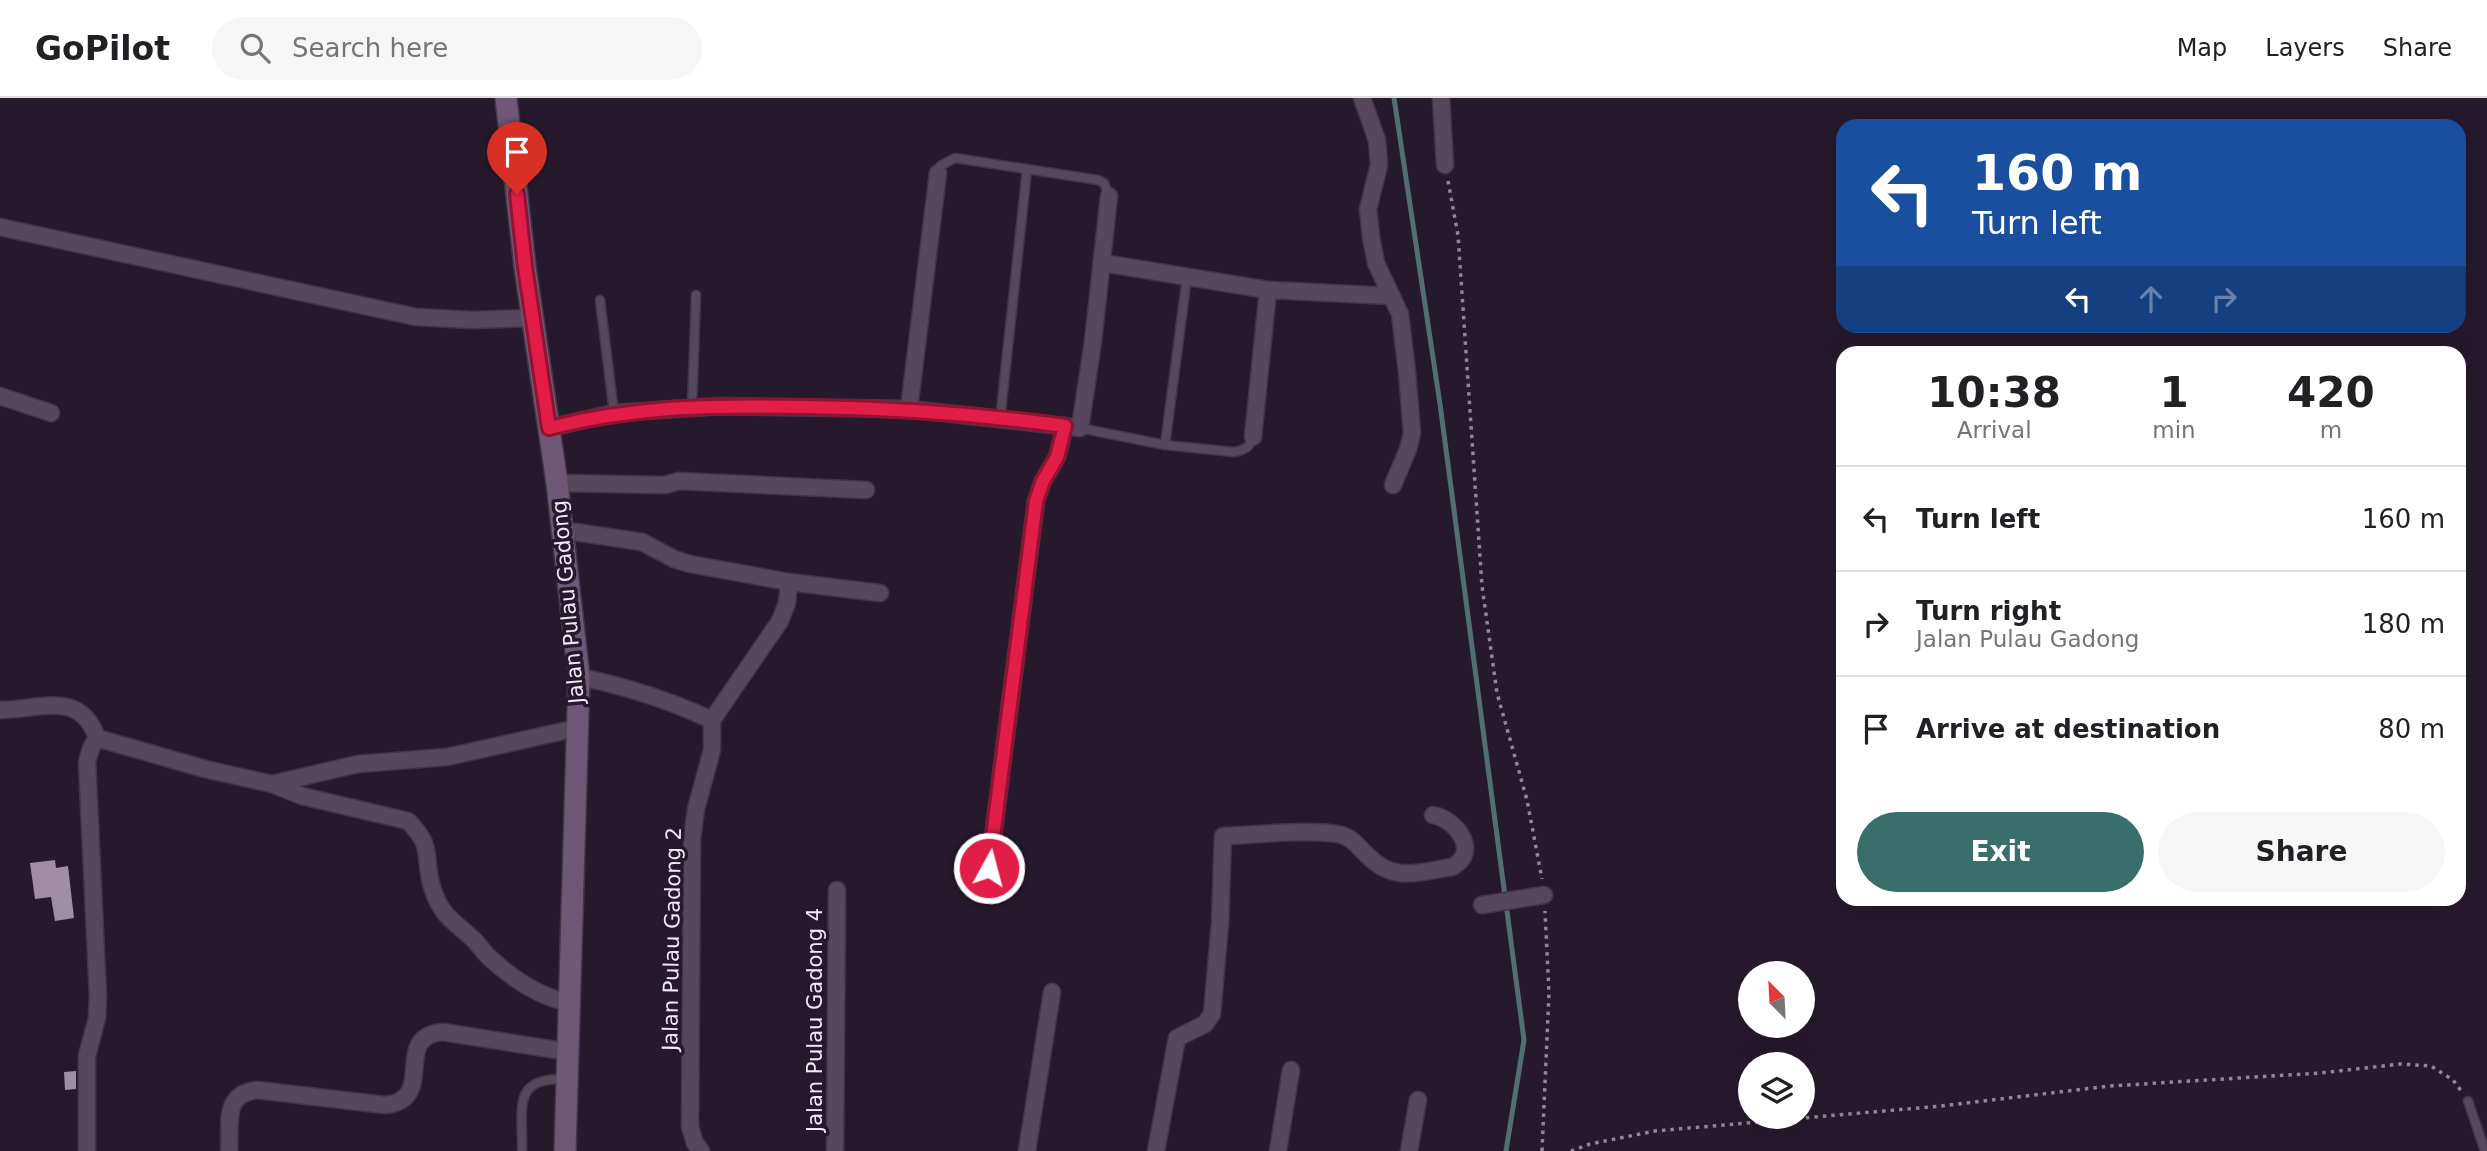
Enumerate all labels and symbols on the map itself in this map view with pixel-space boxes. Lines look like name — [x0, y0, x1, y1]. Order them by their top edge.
pin — [487, 122, 547, 194]
street label: Jalan Pulau Gadong — [547, 499, 589, 707]
street label: Jalan Pulau Gadong 2 — [658, 827, 686, 1053]
position arrow — [952, 831, 1026, 905]
street label: Jalan Pulau Gadong 4 — [803, 908, 827, 1134]
north arrow — [1738, 961, 1815, 1038]

